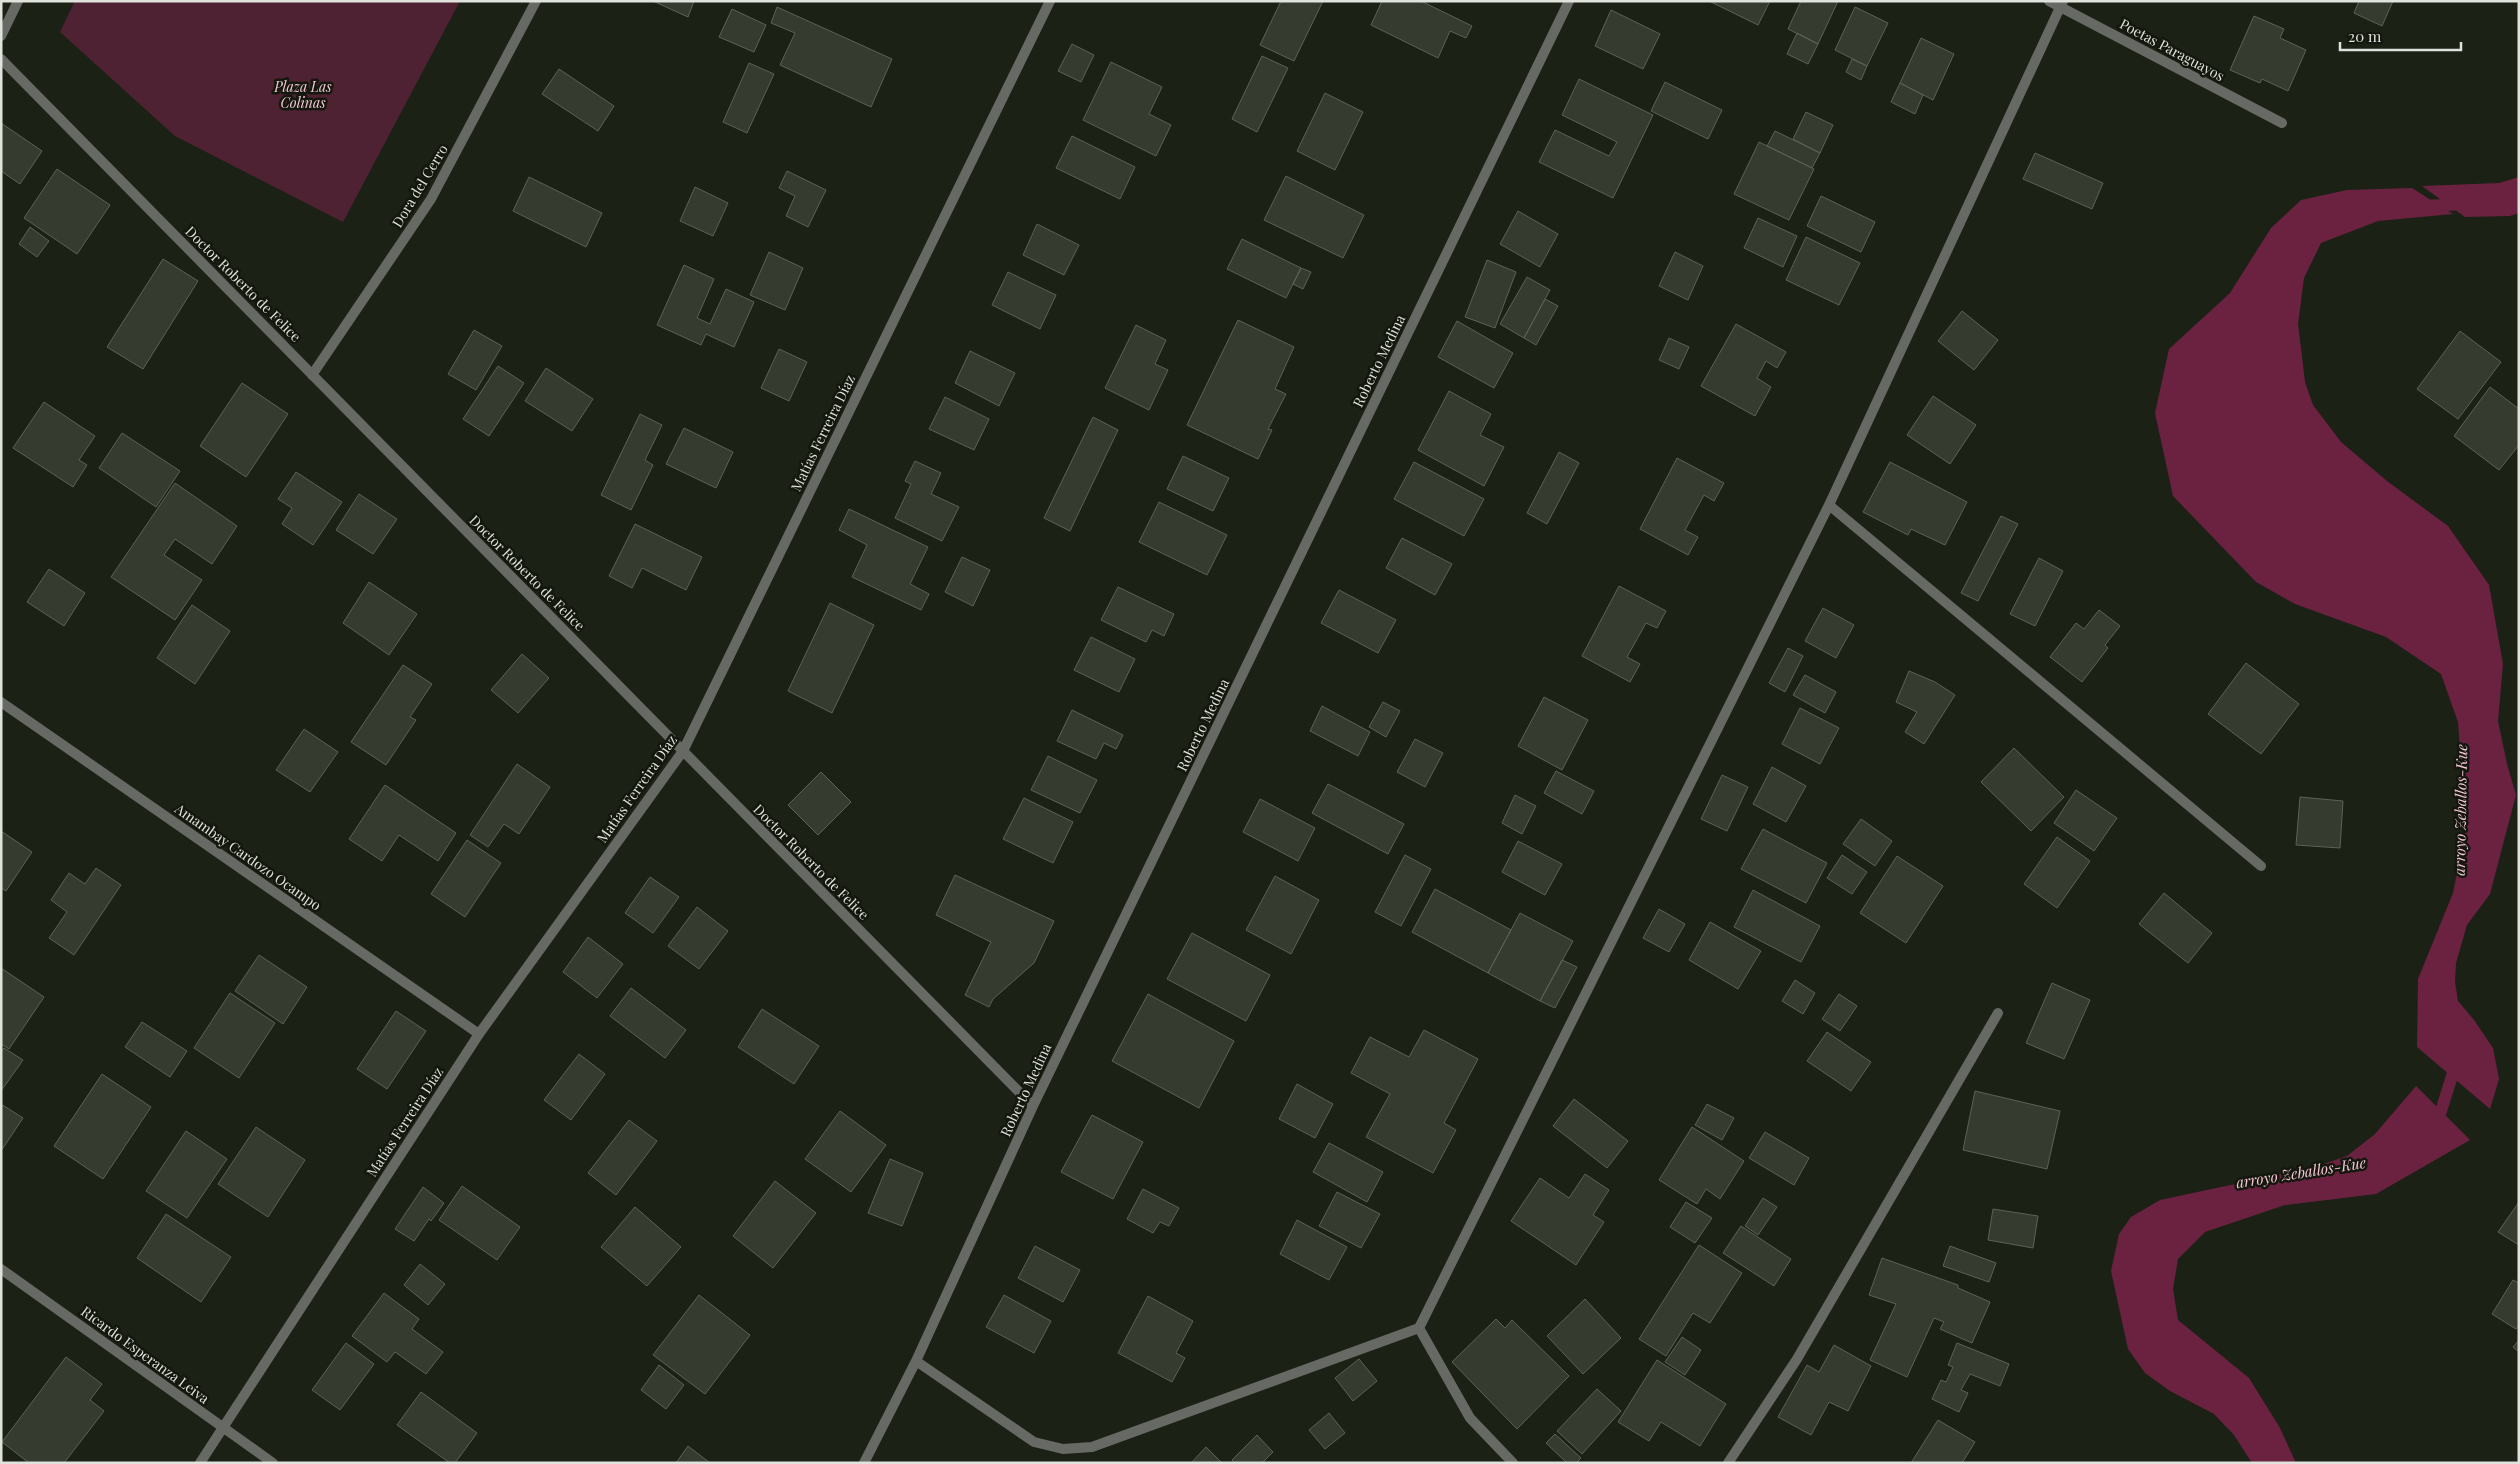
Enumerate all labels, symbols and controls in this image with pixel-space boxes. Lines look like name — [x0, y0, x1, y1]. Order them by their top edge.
street label: Poetas Paraguayos — [2117, 14, 2228, 85]
scale bar — [2340, 20, 2461, 52]
text: 20 m — [2348, 26, 2382, 46]
park label: Plaza Las Colinas — [273, 77, 332, 112]
street label: Dora del Cerro — [387, 140, 452, 231]
street label: Doctor Roberto de Felice — [181, 222, 305, 346]
street label: Roberto Medina — [1348, 311, 1409, 410]
street label: Matías Ferreira Díaz — [786, 371, 859, 494]
street label: Doctor Roberto de Felice — [465, 511, 589, 635]
street label: Roberto Medina — [1172, 675, 1233, 774]
street label: Matías Ferreira Díaz — [592, 731, 681, 846]
water label: arroyo Zeballos-Kue — [2449, 744, 2471, 876]
street label: Amambay Cardozo Ocampo — [171, 798, 325, 915]
street label: Doctor Roberto de Felice — [749, 800, 873, 924]
street label: Roberto Medina — [996, 1040, 1055, 1139]
street label: Matías Ferreira Díaz — [362, 1063, 447, 1180]
water label: arroyo Zeballos-Kue — [2234, 1152, 2368, 1192]
street label: Ricardo Esperanza Leiva — [77, 1302, 213, 1408]

